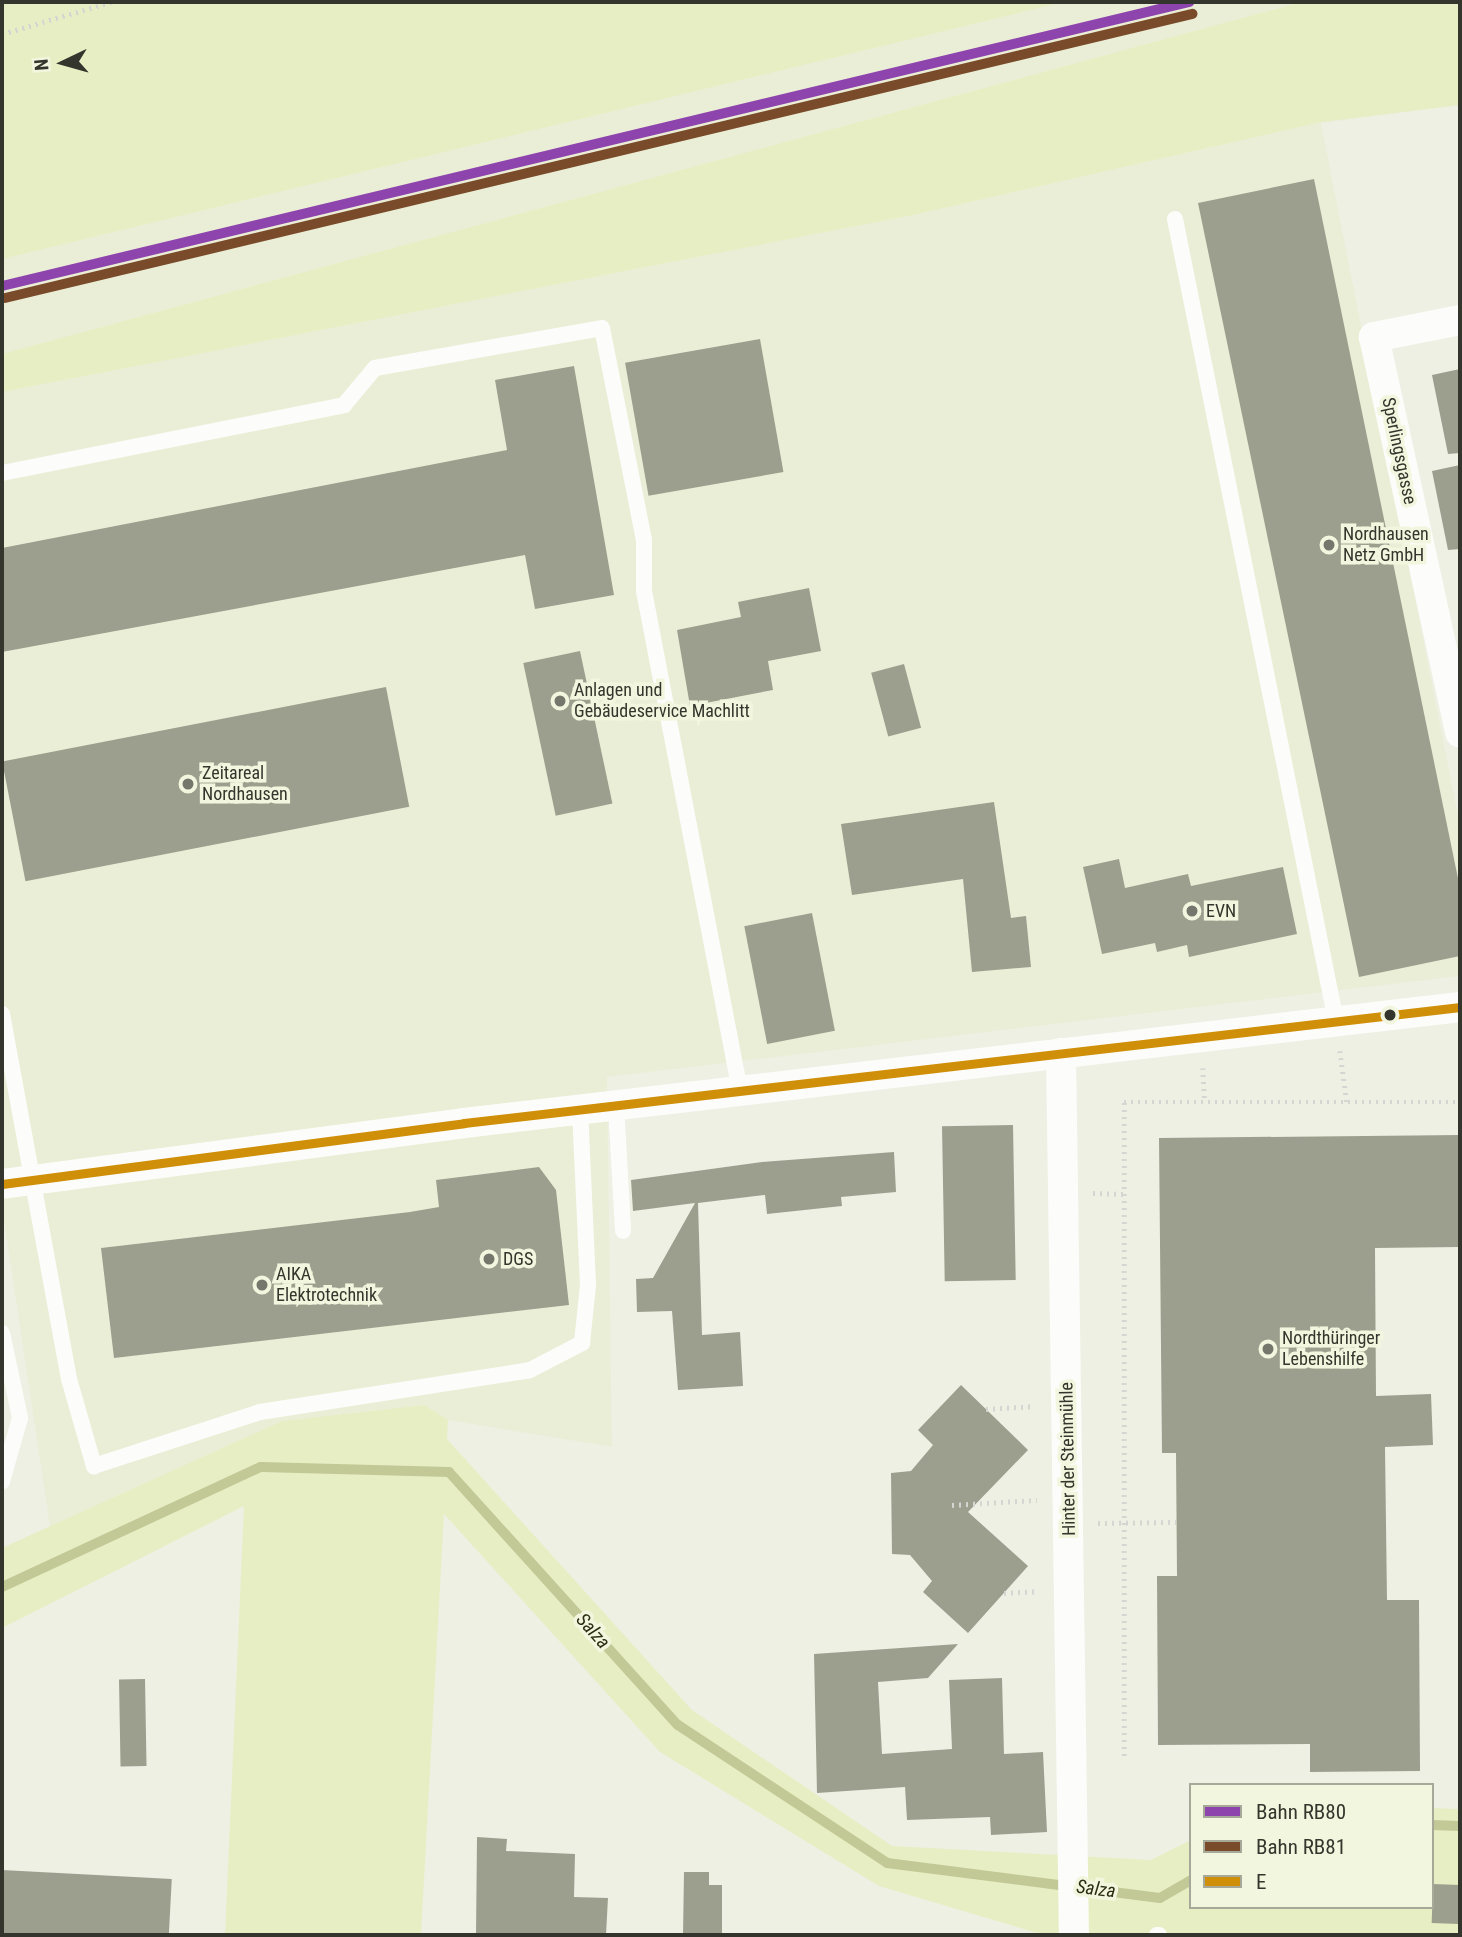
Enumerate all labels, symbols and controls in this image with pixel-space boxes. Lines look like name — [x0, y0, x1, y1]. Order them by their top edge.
north arrow — [28, 28, 98, 98]
text: N — [30, 58, 54, 72]
street label: Sperlingsgasse — [1377, 396, 1421, 506]
place label: Nordhausen Netz GmbH — [1343, 524, 1429, 566]
marker: Nordhausen Netz GmbH — [1321, 537, 1337, 553]
place label: Anlagen und Gebäudeservice Machlitt — [574, 680, 750, 722]
marker: Anlagen und Gebäudeservice Machlitt — [552, 693, 568, 709]
place label: Zeitareal Nordhausen — [202, 763, 288, 806]
marker: Zeitareal Nordhausen — [180, 776, 196, 792]
place label: EVN — [1206, 900, 1236, 922]
marker: EVN — [1184, 903, 1200, 919]
unlabelled marker — [1383, 1008, 1397, 1022]
place label: DGS — [503, 1248, 533, 1270]
marker: DGS — [481, 1251, 497, 1267]
place label: AIKA Elektrotechnik — [276, 1264, 377, 1306]
marker: AIKA Elektrotechnik — [254, 1277, 270, 1293]
place label: Nordthüringer Lebenshilfe — [1282, 1328, 1380, 1370]
marker: Nordthüringer Lebenshilfe — [1260, 1341, 1276, 1357]
street label: Hinter der Steinmühle — [1056, 1382, 1080, 1536]
water label: Salza — [571, 1609, 615, 1653]
legend — [1189, 1783, 1434, 1909]
text: Bahn RB80 — [1256, 1800, 1346, 1824]
text: Bahn RB81 — [1256, 1835, 1346, 1859]
text: E — [1256, 1870, 1266, 1894]
water label: Salza — [1075, 1875, 1117, 1903]

